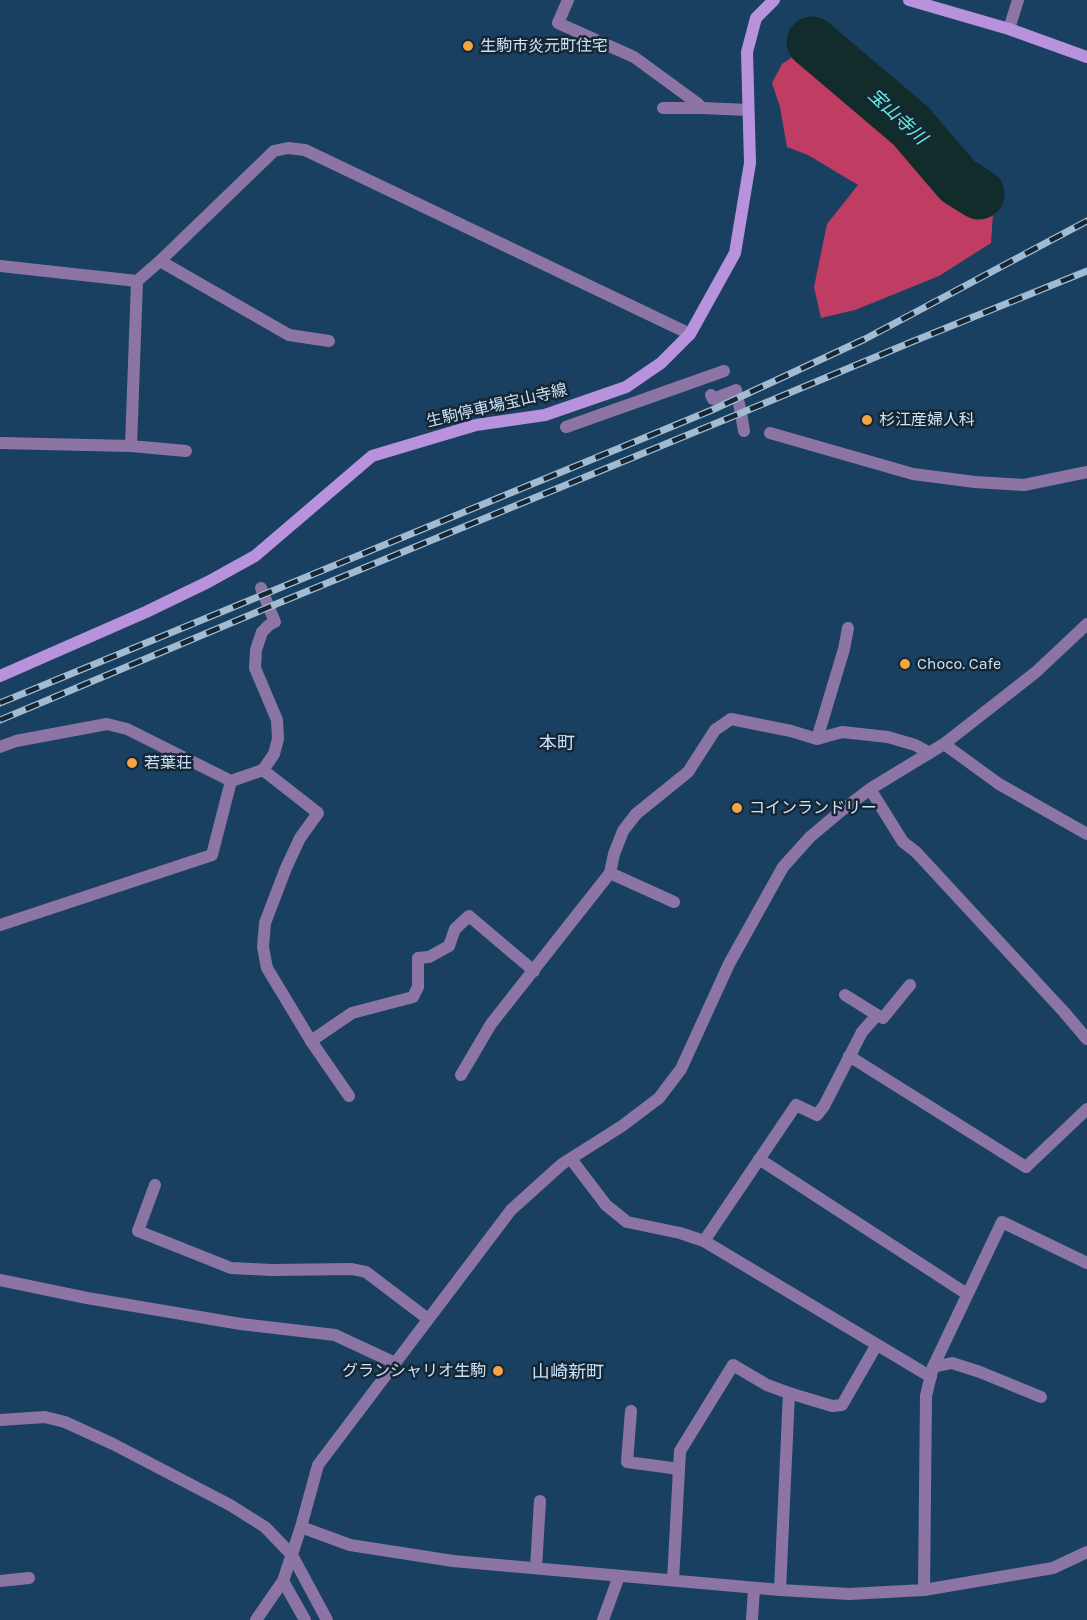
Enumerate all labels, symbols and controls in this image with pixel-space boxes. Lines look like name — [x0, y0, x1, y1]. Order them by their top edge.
place label: 生駒市炎元町住宅 — [480, 36, 608, 56]
marker: 生駒市炎元町住宅 — [461, 39, 475, 53]
water label: 宝山寺川 — [863, 85, 931, 149]
street label: 生駒停車場宝山寺線 — [425, 380, 569, 432]
place label: 杉江産婦人科 — [879, 410, 975, 430]
marker: 杉江産婦人科 — [860, 413, 874, 427]
place label: Choco. Cafe — [917, 654, 1001, 674]
marker: Choco. Cafe — [898, 657, 912, 671]
district label: 本町 — [539, 733, 575, 755]
place label: 若葉荘 — [144, 753, 192, 773]
marker: 若葉荘 — [125, 756, 139, 770]
place label: コインランドリー — [749, 798, 877, 818]
marker: コインランドリー — [730, 801, 744, 815]
place label: グランシャリオ生駒 — [342, 1361, 486, 1381]
district label: 山崎新町 — [532, 1362, 604, 1384]
marker: グランシャリオ生駒 — [491, 1364, 505, 1378]

